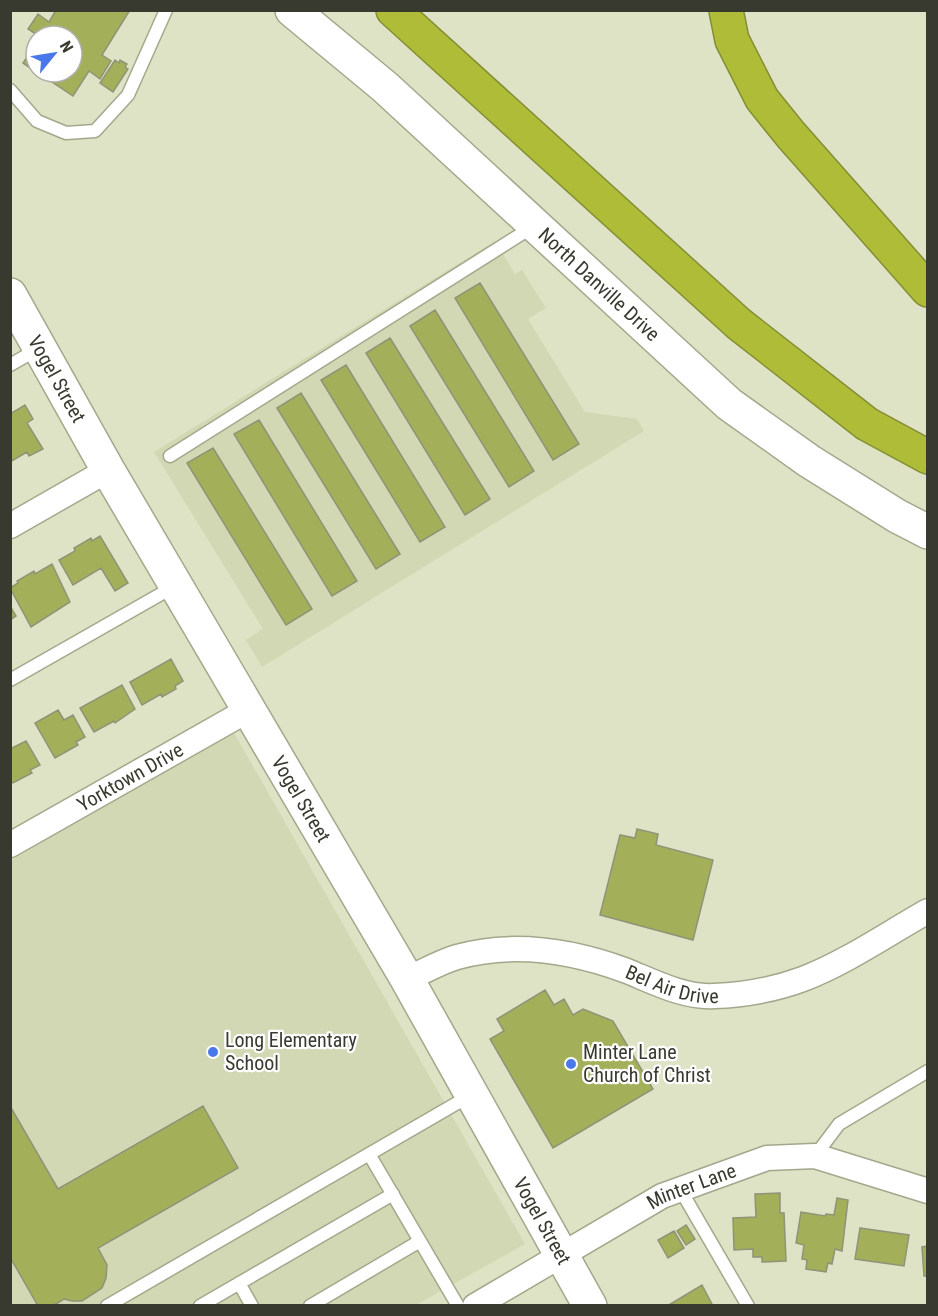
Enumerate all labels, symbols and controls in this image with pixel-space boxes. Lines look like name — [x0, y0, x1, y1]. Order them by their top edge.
north arrow — [24, 24, 84, 84]
text: N — [56, 38, 77, 56]
street label: North Danville Drive — [534, 223, 665, 346]
street label: Vogel Street — [23, 331, 91, 427]
street label: Yorktown Drive — [73, 737, 187, 816]
street label: Vogel Street — [266, 751, 336, 846]
street label: Bel Air Drive — [622, 960, 719, 1008]
place label: Long Elementary School — [225, 1028, 357, 1075]
place label: Minter Lane Church of Christ — [583, 1040, 711, 1087]
marker: Long Elementary School — [206, 1045, 220, 1059]
marker: Minter Lane Church of Christ — [564, 1057, 578, 1071]
street label: Minter Lane — [642, 1158, 739, 1214]
street label: Vogel Street — [508, 1173, 576, 1269]

